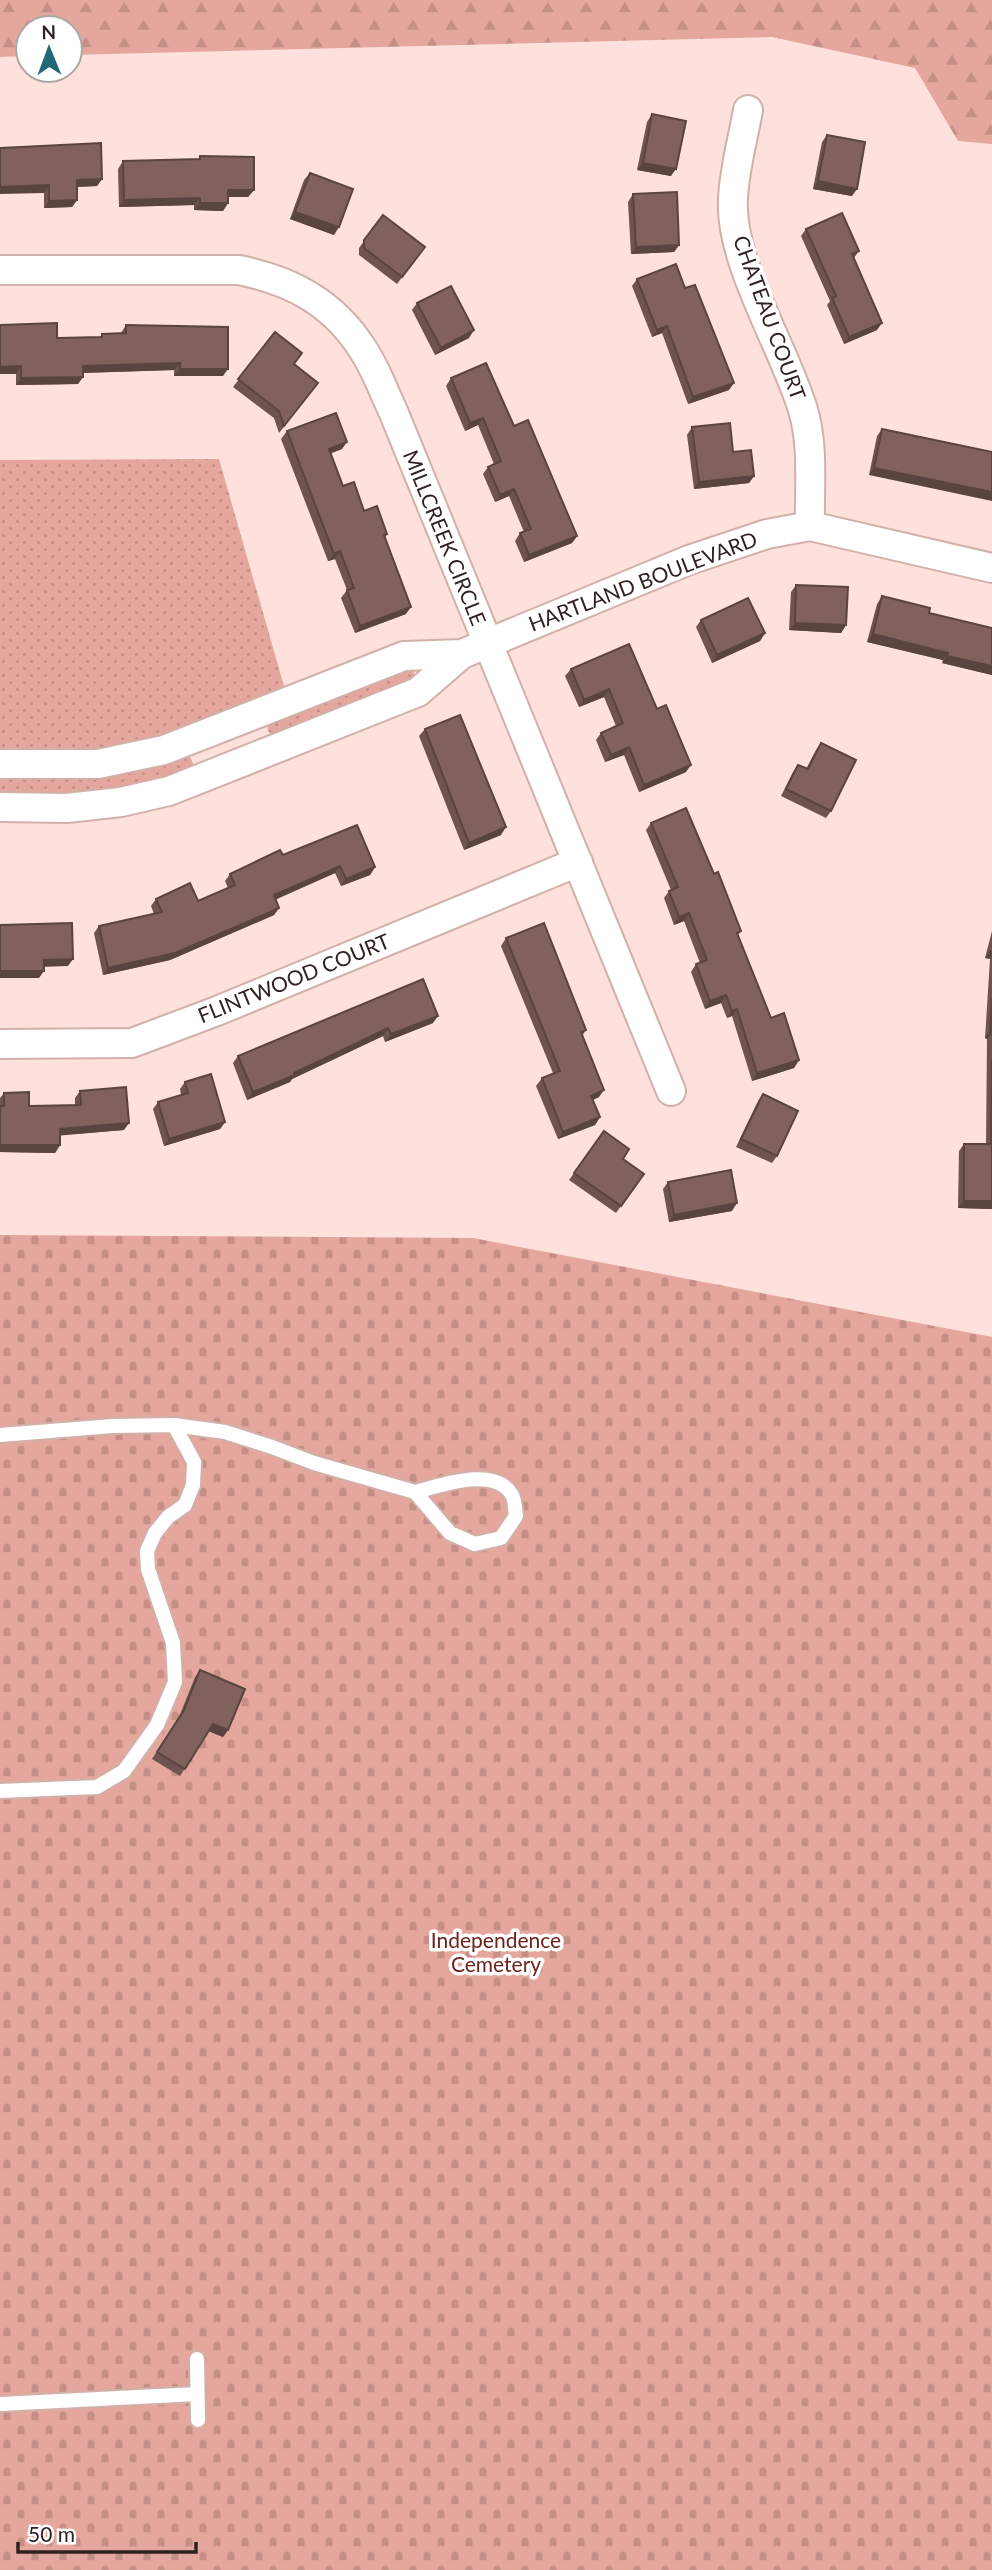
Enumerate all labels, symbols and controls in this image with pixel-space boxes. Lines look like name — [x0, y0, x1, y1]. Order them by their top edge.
north arrow — [14, 14, 84, 84]
text: N — [41, 20, 56, 43]
street label: CHATEAU COURT — [729, 232, 812, 404]
street label: MILLCREEK CIRCLE — [399, 446, 492, 629]
street label: HARTLAND BOULEVARD — [525, 525, 760, 636]
street label: FLINTWOOD COURT — [194, 927, 393, 1028]
park label: Independence Cemetery — [431, 1927, 561, 1976]
scale bar — [18, 2510, 196, 2554]
text: 50 m — [28, 2521, 75, 2546]

